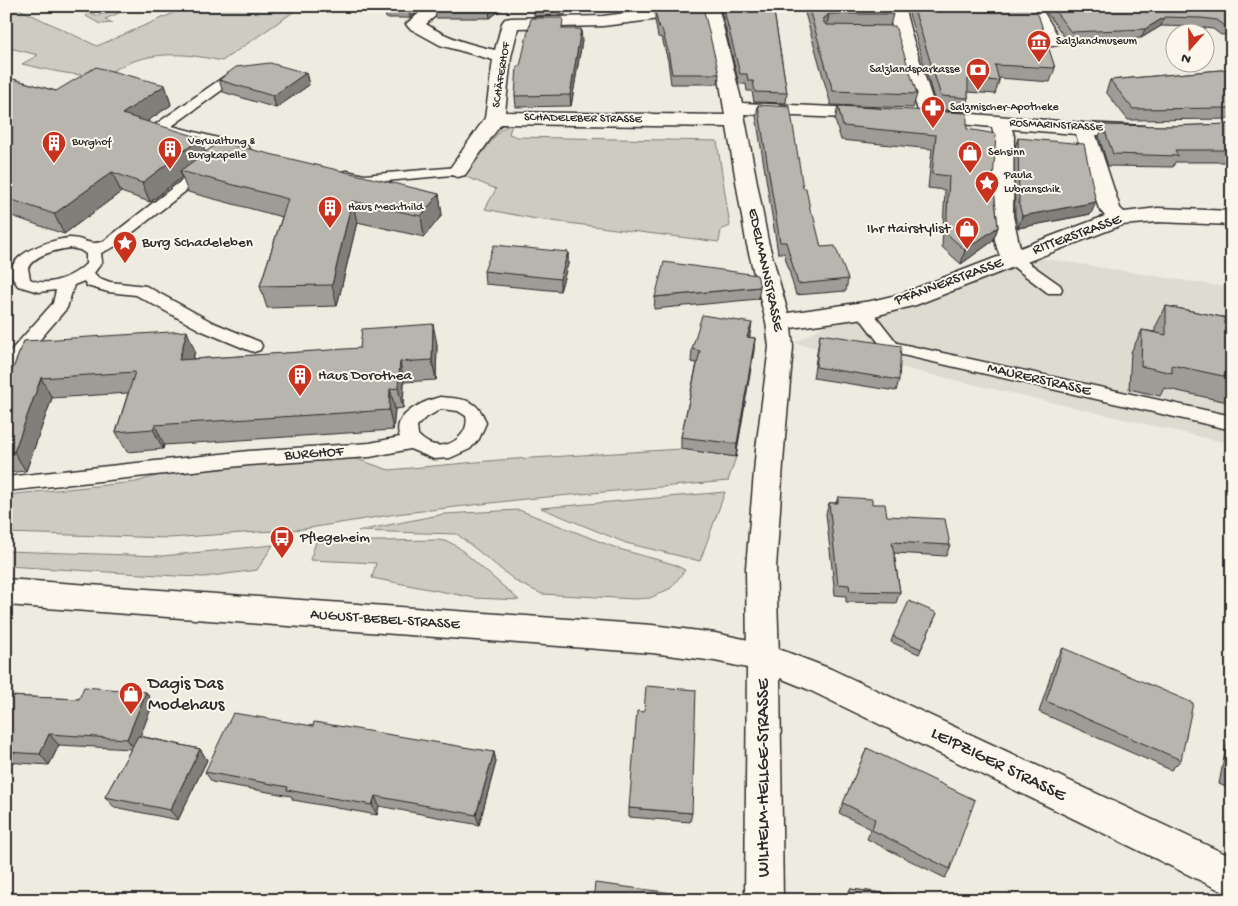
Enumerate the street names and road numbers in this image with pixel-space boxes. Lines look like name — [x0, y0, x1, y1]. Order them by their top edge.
street label: SCHÄFERHOF — [490, 40, 514, 109]
street label: SCHADELEBER STRASSE — [524, 111, 643, 127]
street label: ROSMARINSTRASSE — [1009, 117, 1104, 135]
street label: EDELMANNSTRASSE — [743, 207, 787, 334]
street label: RITTERSTRASSE — [1030, 210, 1124, 259]
street label: PFÄNNERSTRASSE — [891, 254, 1006, 310]
street label: MAURERSTRASSE — [985, 359, 1093, 401]
street label: BURGHOF — [283, 443, 345, 465]
street label: AUGUST-BEBEL-STRASSE — [310, 606, 461, 634]
street label: WILHELM-HELLGE-STRASSE — [754, 678, 775, 877]
street label: LEIPZIGER STRASSE — [927, 723, 1070, 807]

